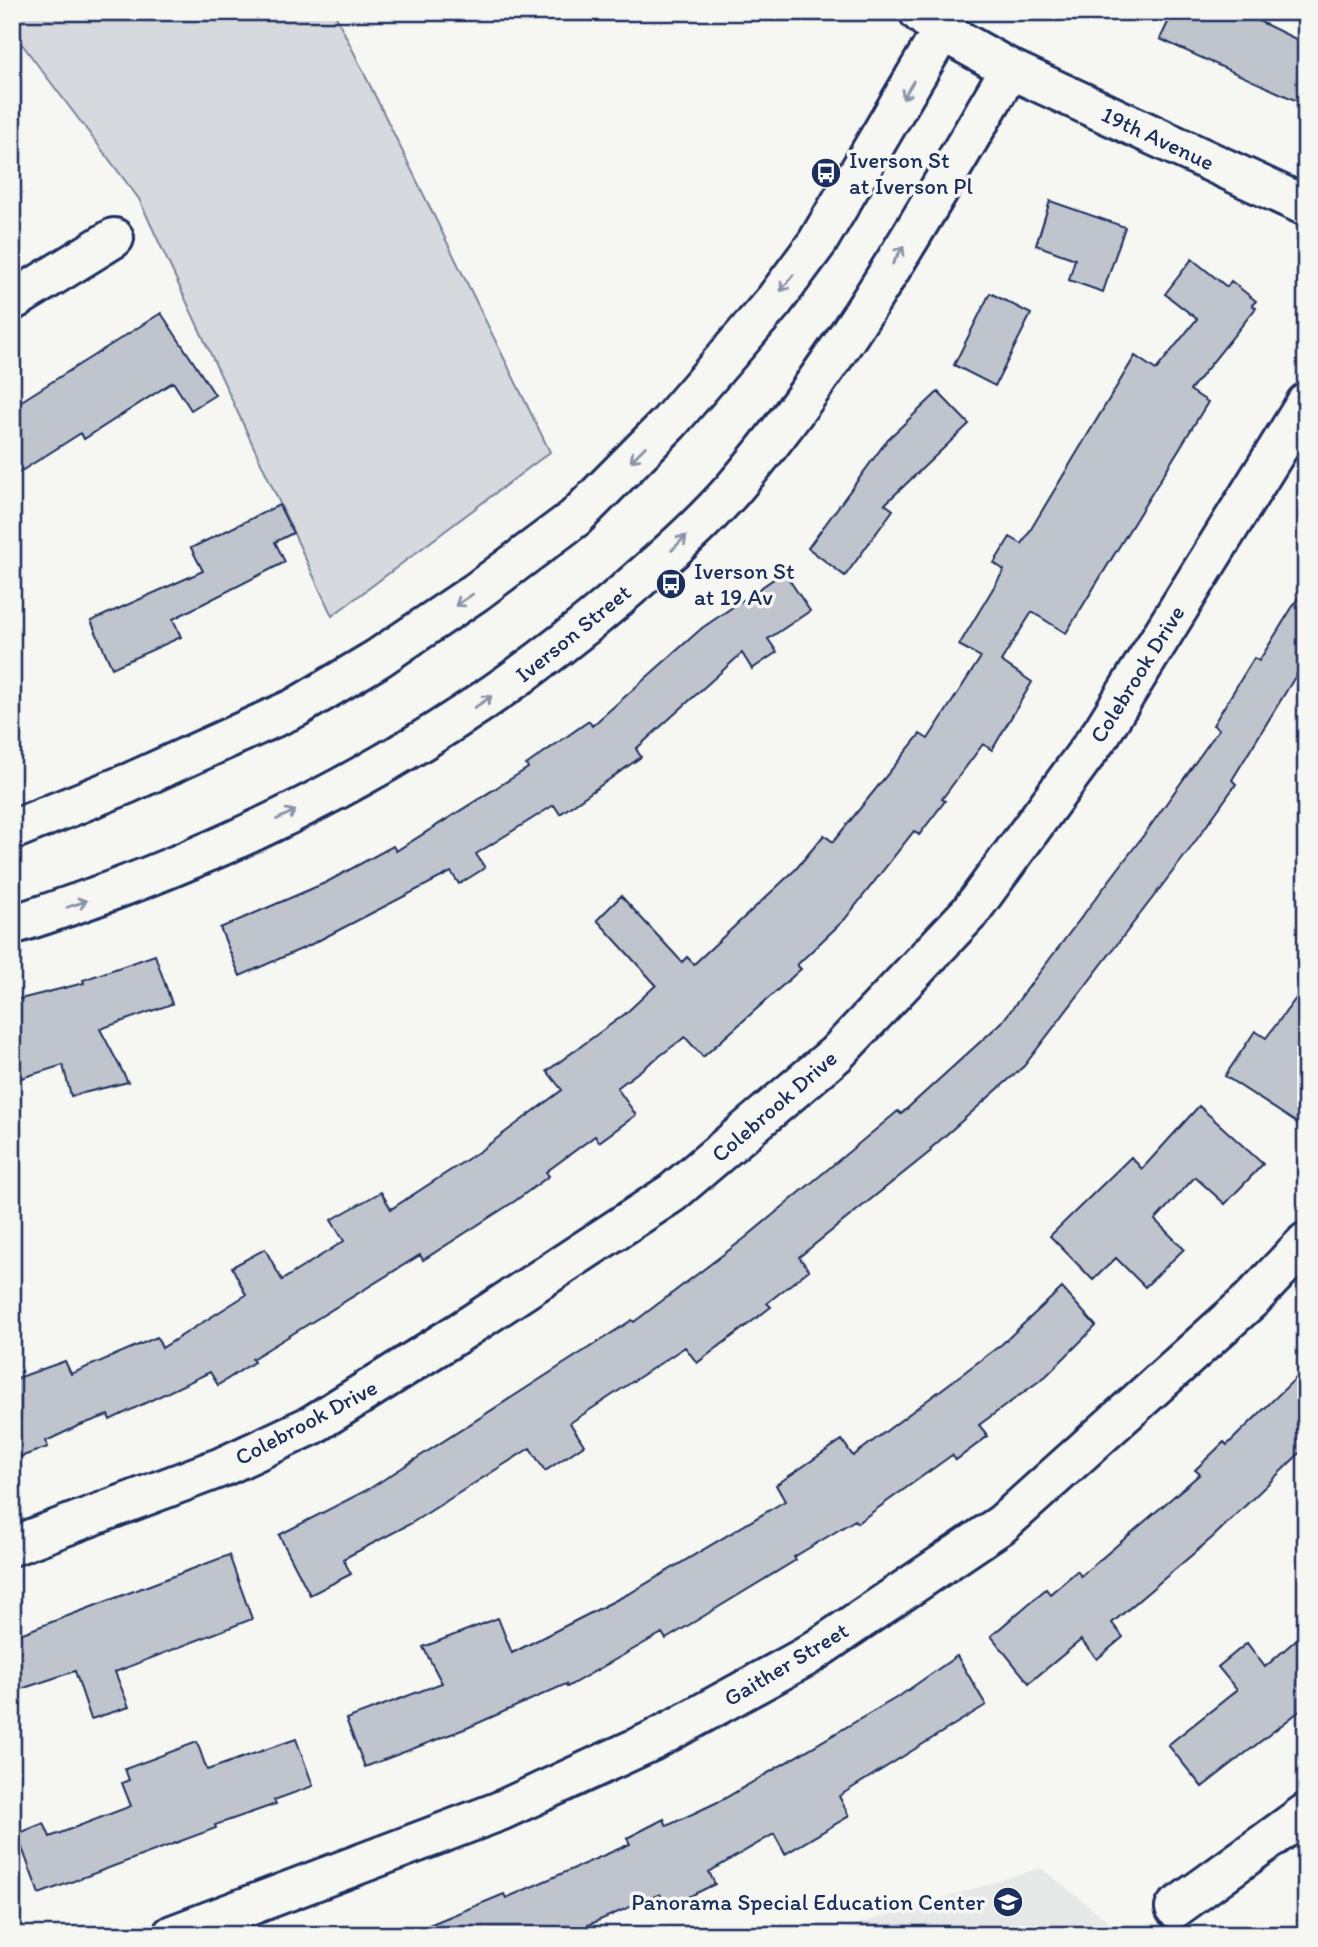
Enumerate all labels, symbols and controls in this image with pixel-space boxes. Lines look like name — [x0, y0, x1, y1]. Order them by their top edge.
one-way arrow — [900, 80, 914, 100]
street label: 19th Avenue — [1097, 100, 1219, 176]
place label: Iverson St at Iverson Pl — [849, 146, 973, 200]
bus stop icon: Iverson St at Iverson Pl — [809, 156, 843, 190]
one-way arrow — [892, 246, 906, 266]
one-way arrow — [780, 273, 795, 292]
one-way arrow — [629, 445, 646, 462]
one-way arrow — [670, 535, 687, 552]
place label: Iverson St at 19 Av — [694, 557, 795, 611]
bus stop icon: Iverson St at 19 Av — [654, 567, 688, 601]
street label: Iverson Street — [510, 578, 636, 688]
one-way arrow — [455, 593, 474, 607]
street label: Colebrook Drive — [1083, 600, 1191, 748]
one-way arrow — [473, 694, 493, 708]
one-way arrow — [275, 807, 296, 821]
one-way arrow — [66, 897, 88, 909]
street label: Colebrook Drive — [706, 1044, 842, 1168]
street label: Colebrook Drive — [230, 1373, 382, 1471]
street label: Gaither Street — [719, 1616, 854, 1712]
school or university icon: Panorama Special Education Center — [991, 1885, 1025, 1919]
place label: Panorama Special Education Center — [631, 1888, 985, 1916]

